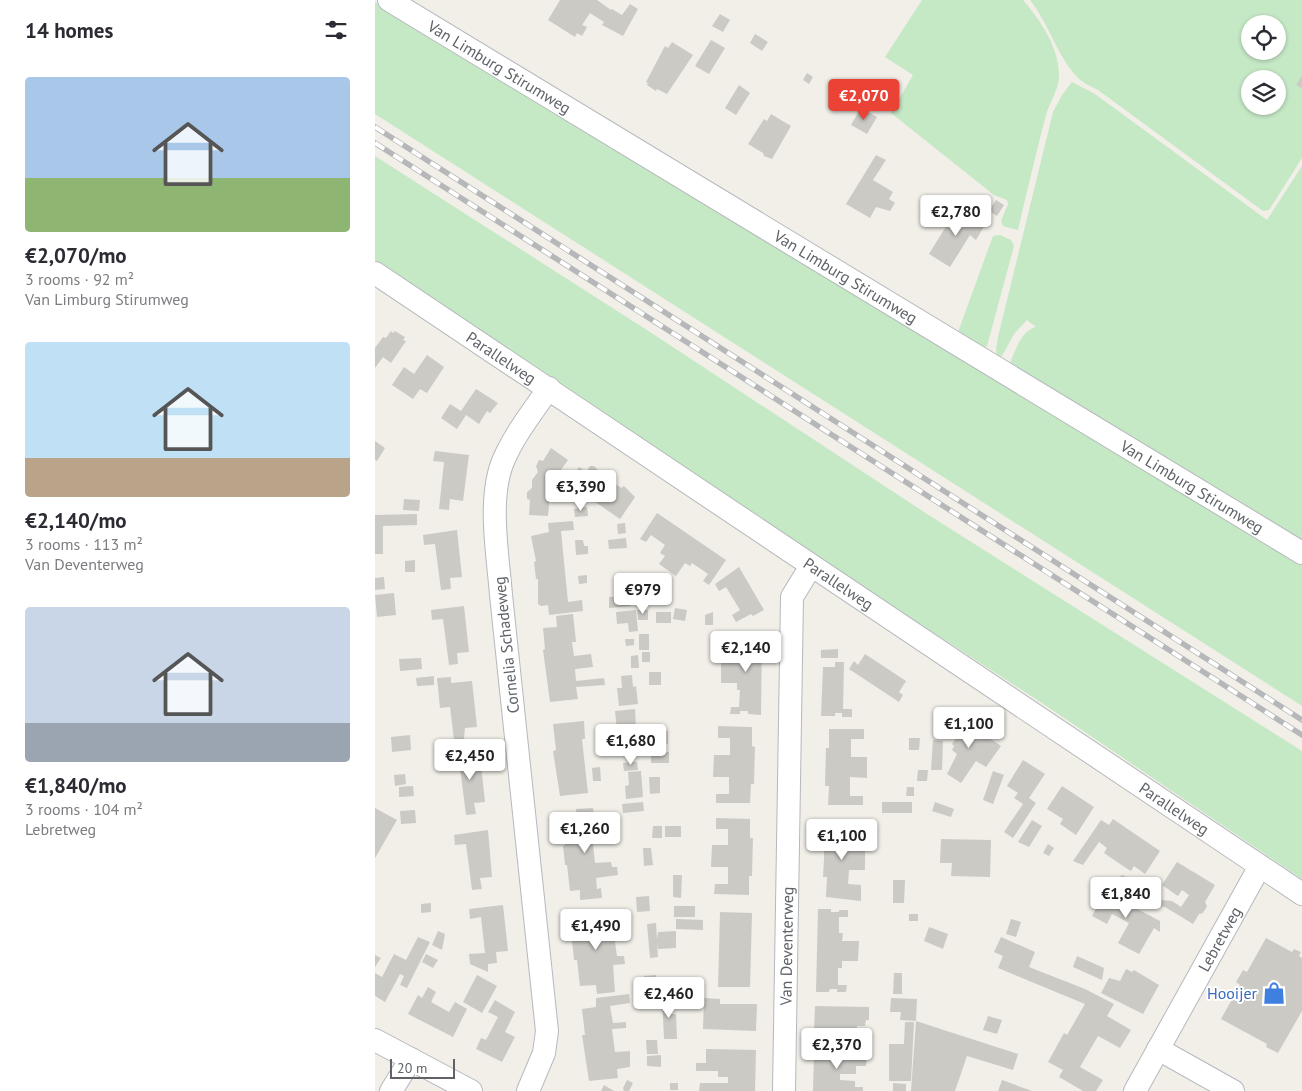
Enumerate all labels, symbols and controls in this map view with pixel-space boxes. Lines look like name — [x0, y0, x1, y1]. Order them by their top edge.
street label: Van Limburg Stirumweg — [423, 15, 575, 118]
map controls — [1241, 15, 1286, 115]
button: locate — [1241, 15, 1286, 60]
icon: filters — [322, 16, 350, 44]
text: 14 homes — [25, 17, 113, 44]
button: layers — [1241, 70, 1286, 115]
pin: €2,070 — [823, 78, 905, 121]
text: €2,070 — [839, 85, 889, 105]
icon: home — [143, 109, 233, 199]
pin: €2,780 — [915, 194, 997, 237]
text: €2,780 — [931, 201, 981, 221]
street label: Van Limburg Stirumweg — [770, 225, 921, 328]
text: €2,070/mo — [25, 242, 127, 269]
text: 3 rooms · 92 m² — [25, 269, 134, 289]
text: Van Limburg Stirumweg — [25, 289, 189, 309]
street label: Parallelweg — [462, 327, 540, 388]
icon: home — [143, 374, 233, 464]
street label: Van Limburg Stirumweg — [1116, 435, 1267, 537]
pin: €3,390 — [540, 470, 622, 512]
text: €3,390 — [556, 476, 606, 496]
text: €2,140/mo — [25, 507, 127, 534]
text: 3 rooms · 113 m² — [25, 534, 143, 554]
street label: Parallelweg — [800, 553, 877, 614]
text: Van Deventerweg — [25, 554, 144, 574]
pin: €979 — [613, 572, 673, 615]
street label: Cornelia Schadeweg — [489, 575, 523, 715]
text: €979 — [625, 579, 661, 599]
pin: €2,140 — [705, 630, 787, 673]
text: €2,140 — [721, 637, 771, 657]
icon: home — [143, 639, 233, 729]
pin: €1,100 — [928, 706, 1010, 749]
text: €1,100 — [944, 713, 994, 733]
pin: €1,680 — [590, 724, 672, 766]
text: €1,680 — [606, 730, 656, 750]
pin: €2,450 — [429, 738, 511, 781]
text: €2,450 — [445, 745, 495, 765]
text: €1,840/mo — [25, 772, 127, 799]
street label: Parallelweg — [1135, 778, 1213, 839]
text: 3 rooms · 104 m² — [25, 799, 143, 819]
pin: €1,260 — [544, 812, 626, 854]
text: €1,260 — [560, 818, 610, 838]
pin: €1,100 — [801, 818, 883, 861]
text: Lebretweg — [25, 819, 96, 839]
text: €1,100 — [817, 825, 867, 845]
pin: €1,840 — [1085, 876, 1167, 919]
text: €1,840 — [1101, 883, 1151, 903]
street label: Van Deventerweg — [775, 886, 797, 1007]
street label: Lebretweg — [1193, 903, 1246, 975]
pin: €1,490 — [555, 908, 637, 951]
text: €1,490 — [571, 915, 621, 935]
pin: €2,460 — [628, 976, 710, 1019]
shop icon: Hooijer — [1261, 980, 1287, 1006]
text: €2,460 — [644, 983, 694, 1003]
place label: Hooijer — [1207, 983, 1258, 1003]
pin: €2,370 — [796, 1028, 878, 1070]
text: €2,370 — [812, 1034, 862, 1054]
scale bar — [390, 1056, 455, 1079]
text: 20 m — [397, 1059, 427, 1077]

